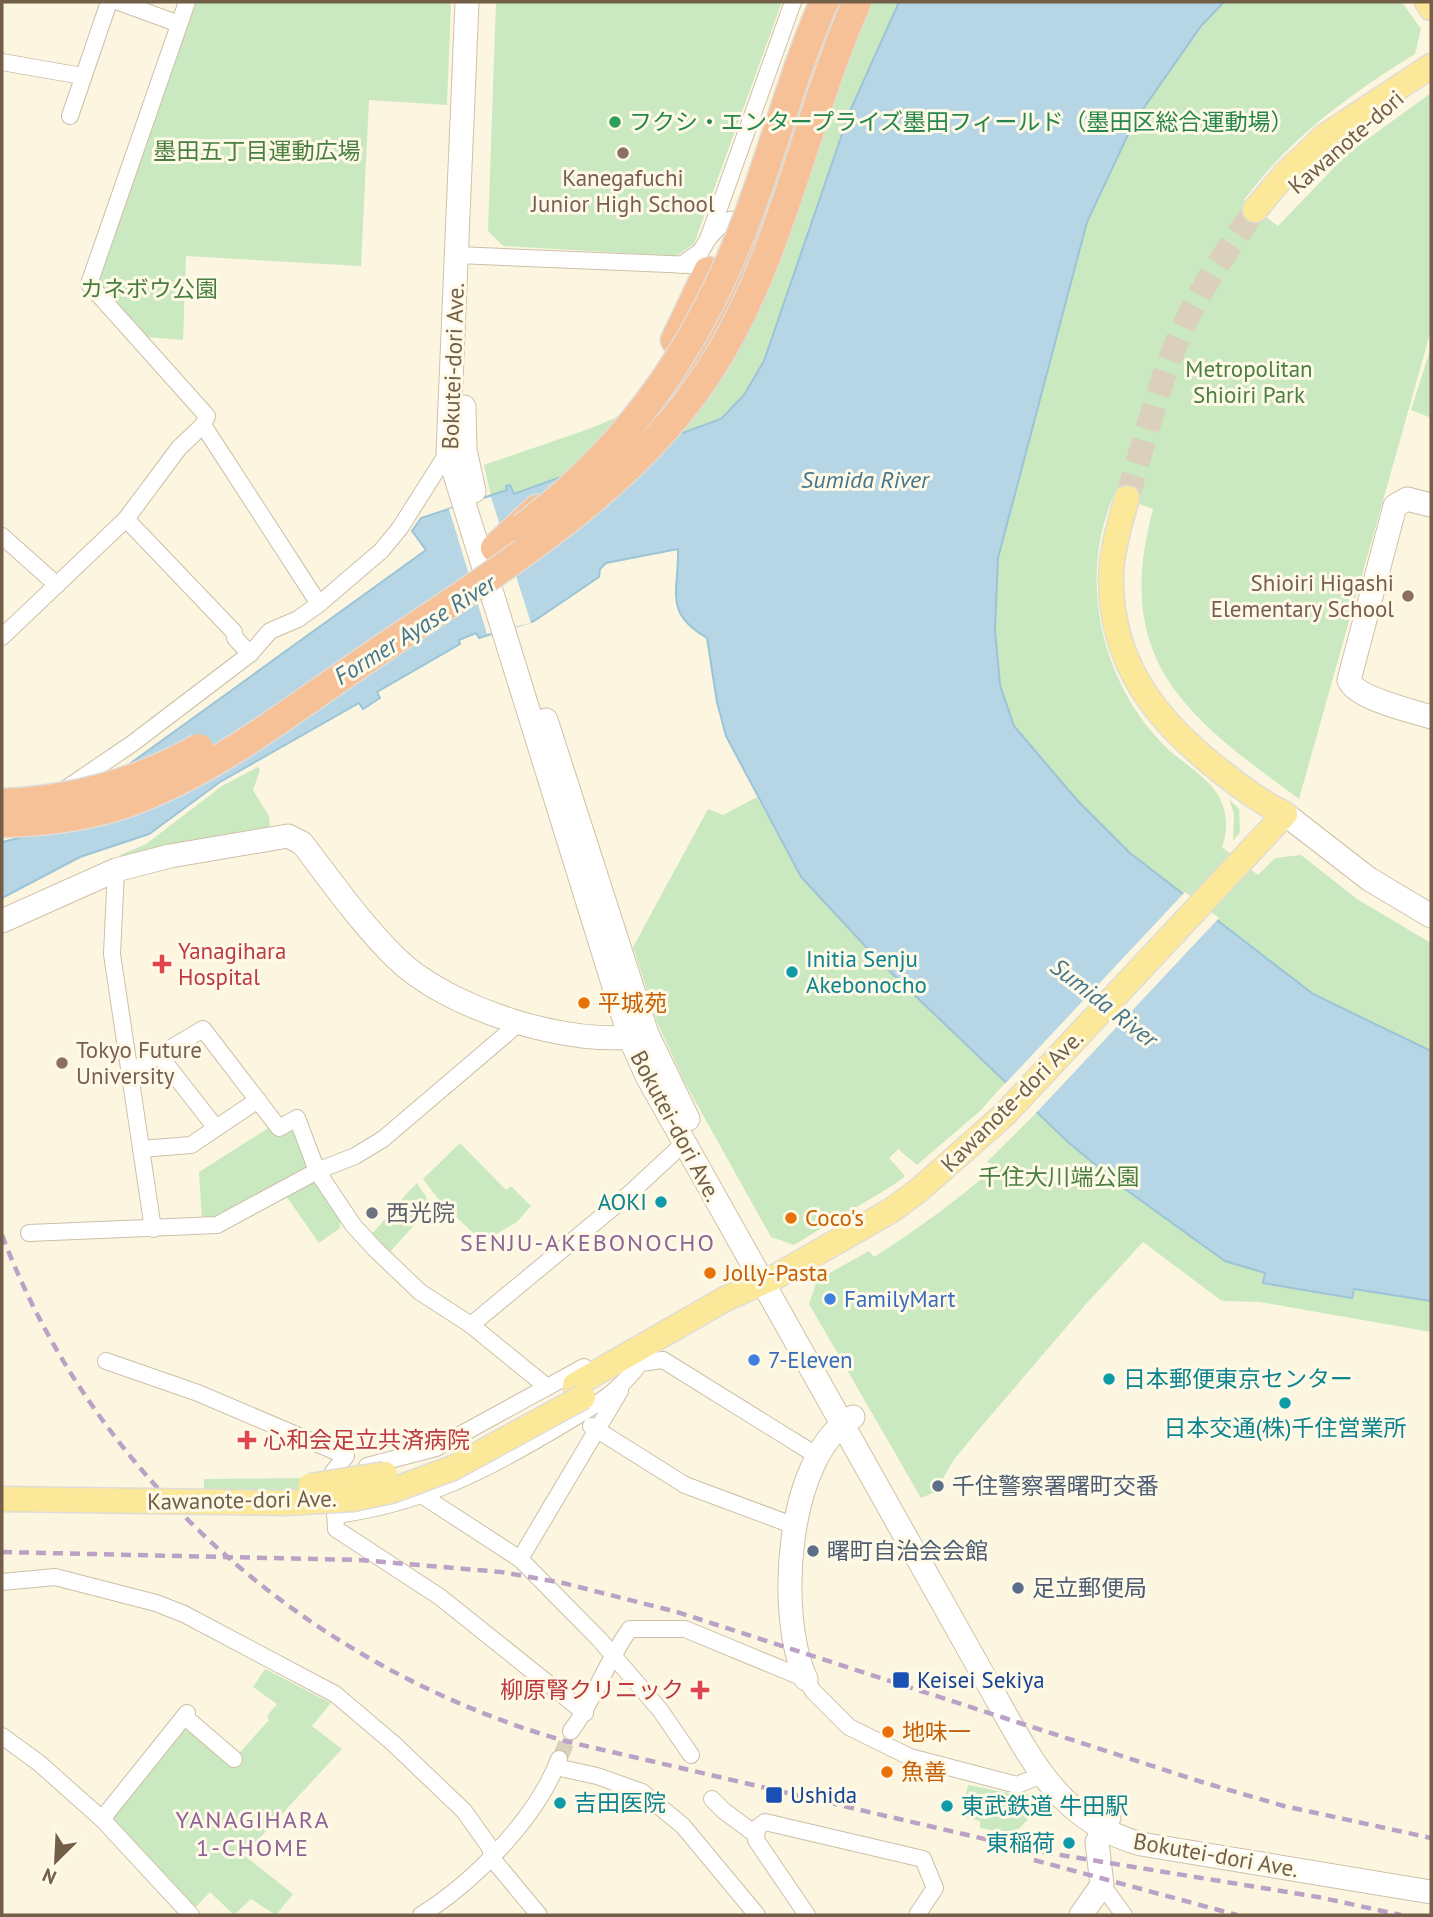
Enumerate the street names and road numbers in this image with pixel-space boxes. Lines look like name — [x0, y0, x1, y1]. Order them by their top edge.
street label: Kawanote-dori — [1282, 83, 1410, 200]
street label: Bokutei-dori Ave. — [435, 282, 470, 450]
street label: Kawanote-dori Ave. — [934, 1023, 1089, 1178]
street label: Bokutei-dori Ave. — [624, 1045, 728, 1206]
street label: Kawanote-dori Ave. — [147, 1483, 337, 1516]
street label: Bokutei-dori Ave. — [1131, 1826, 1301, 1883]

